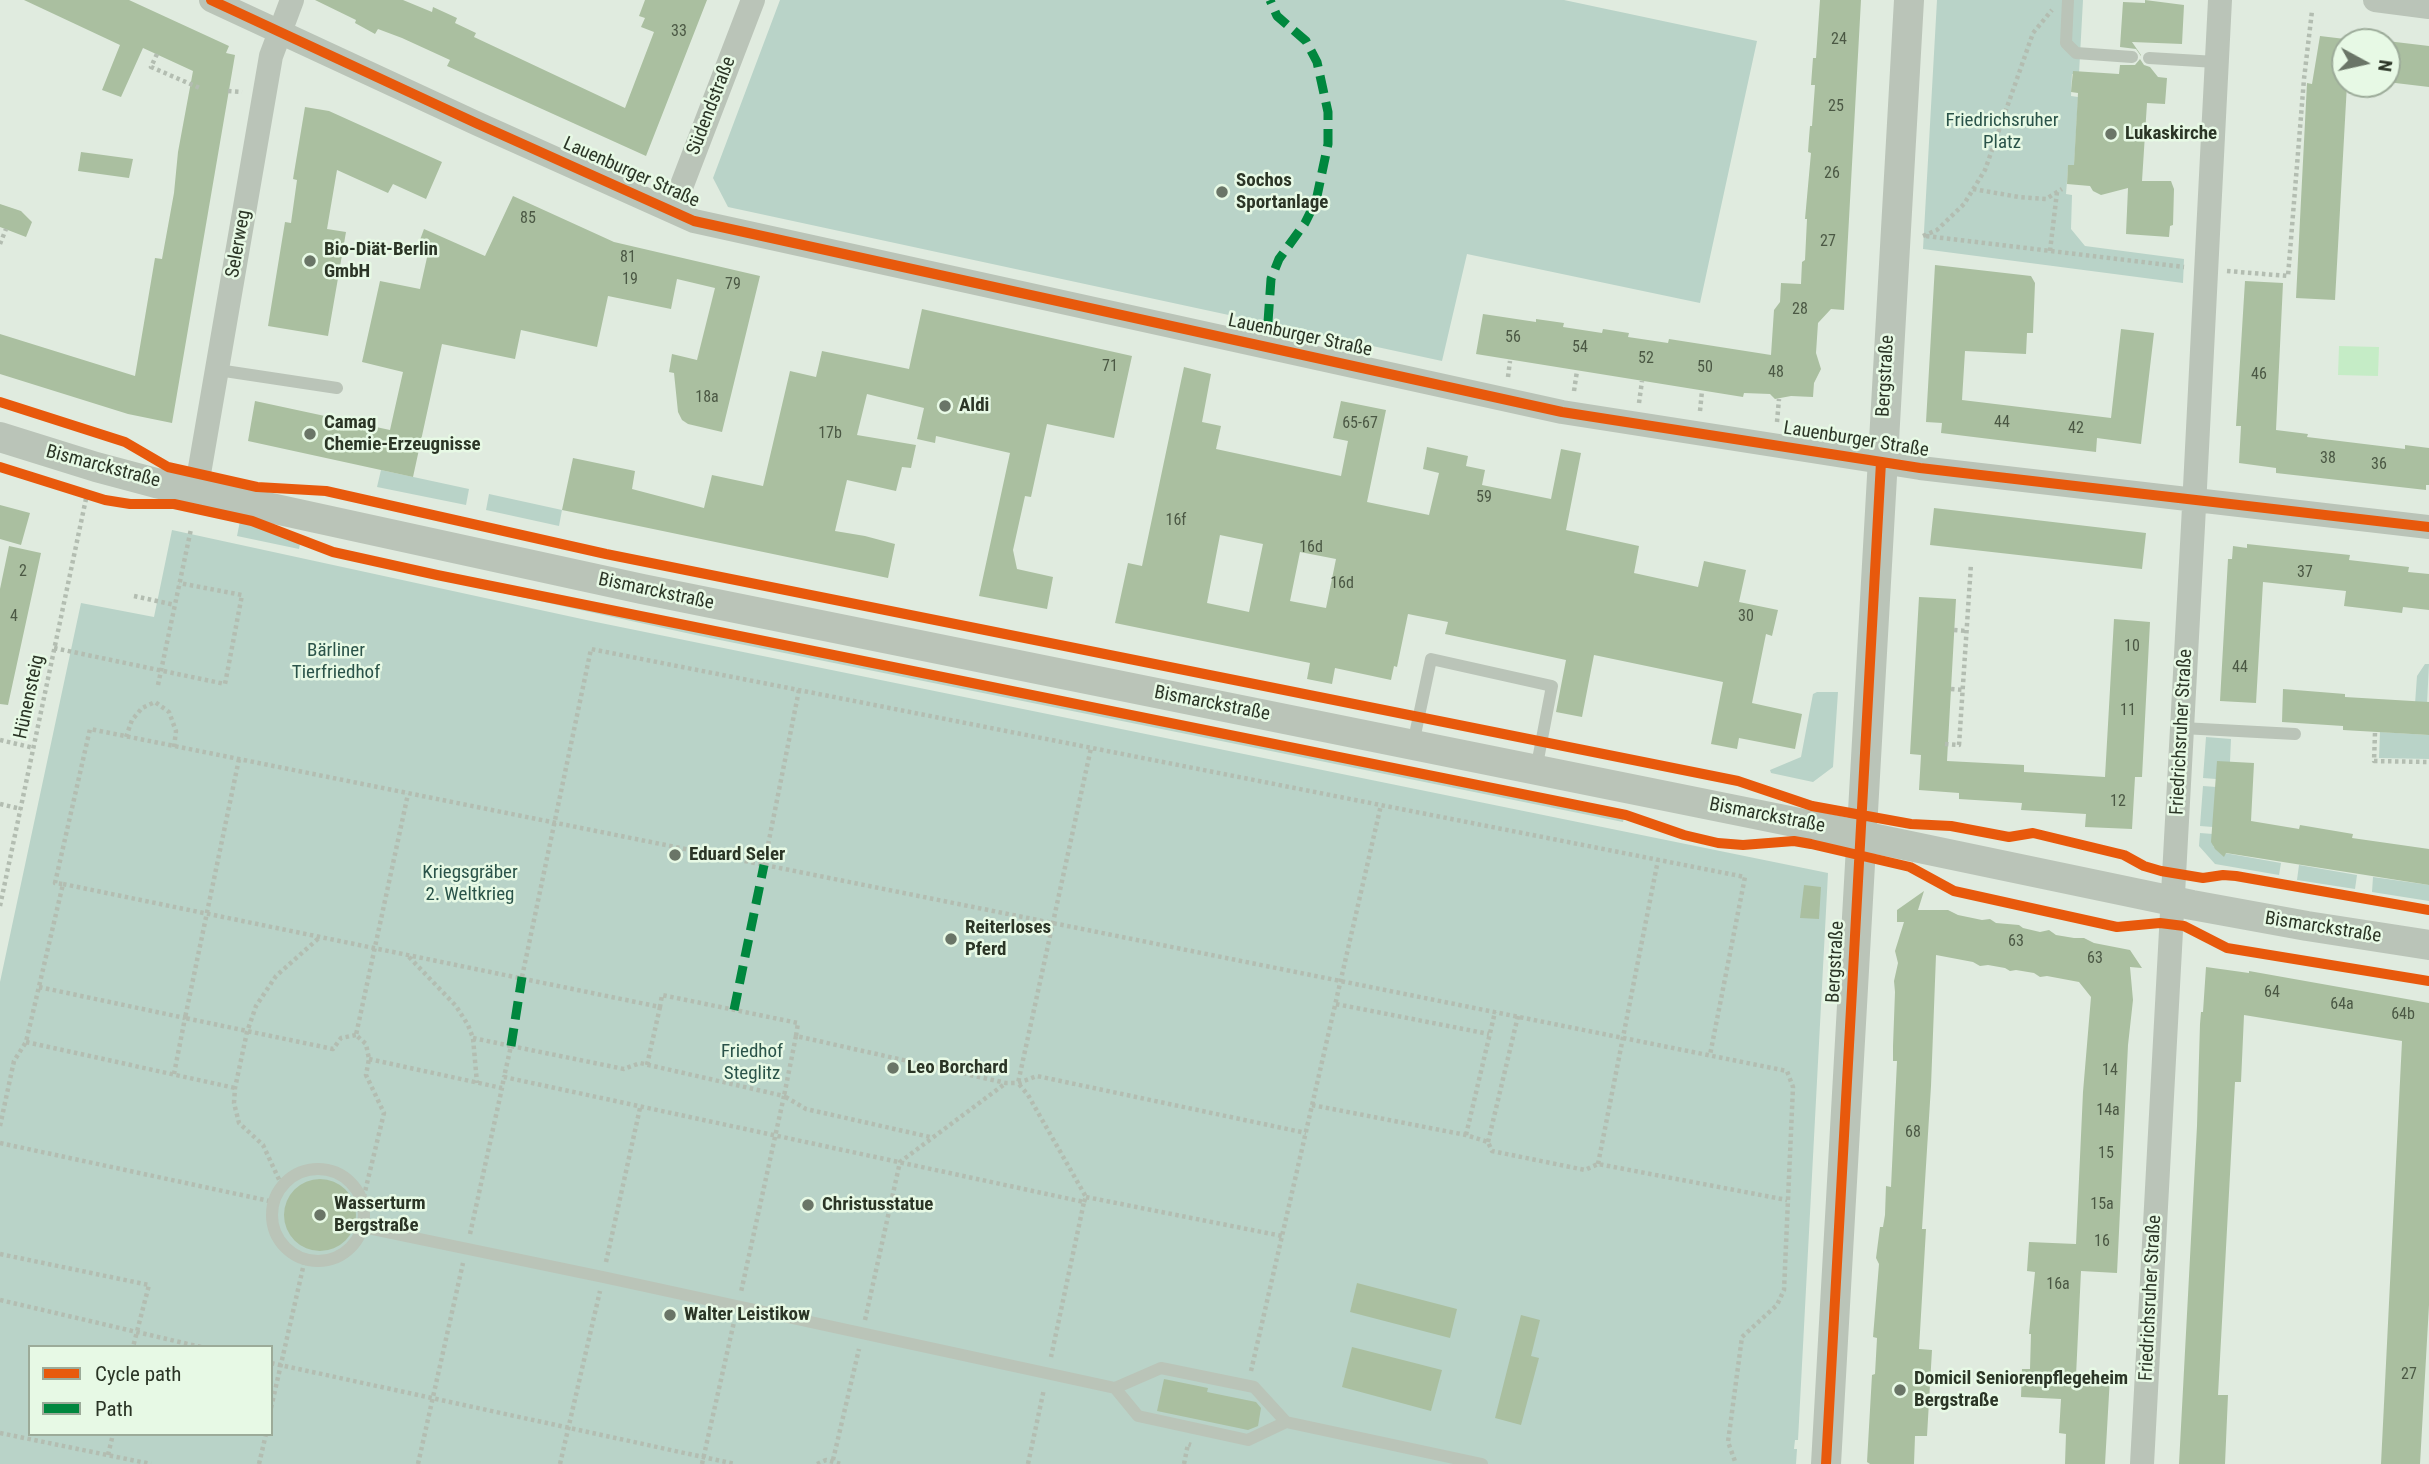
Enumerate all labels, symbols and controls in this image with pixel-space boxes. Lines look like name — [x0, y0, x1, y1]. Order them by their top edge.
house number: 33 — [671, 22, 687, 42]
north arrow — [2331, 28, 2401, 98]
house number: 24 — [1831, 30, 1847, 50]
street label: Südendstraße — [683, 54, 741, 158]
text: N — [2373, 58, 2398, 73]
house number: 25 — [1828, 97, 1844, 117]
park label: Friedrichsruher Platz — [1946, 110, 2058, 154]
place label: Lukaskirche — [2125, 123, 2217, 145]
marker: Lukaskirche — [2103, 126, 2119, 142]
street label: Lauenburger Straße — [559, 133, 703, 213]
house number: 26 — [1824, 164, 1840, 184]
place label: Sochos Sportanlage — [1236, 170, 1328, 214]
marker: Sochos Sportanlage — [1214, 184, 1230, 200]
street label: Selerweg — [222, 208, 256, 280]
house number: 85 — [520, 209, 536, 229]
house number: 27 — [1820, 232, 1836, 252]
place label: Bio-Diät-Berlin GmbH — [324, 239, 438, 283]
house number: 81 — [620, 248, 636, 268]
marker: Bio-Diät-Berlin GmbH — [302, 253, 318, 269]
house number: 19 — [622, 270, 638, 290]
house number: 79 — [725, 275, 741, 295]
house number: 28 — [1792, 300, 1808, 320]
street label: Lauenburger Straße — [1226, 310, 1374, 362]
house number: 56 — [1505, 328, 1521, 348]
street label: Bergstraße — [1872, 335, 1900, 417]
house number: 54 — [1572, 338, 1588, 358]
house number: 52 — [1638, 349, 1654, 369]
house number: 71 — [1102, 357, 1118, 377]
house number: 50 — [1697, 358, 1713, 378]
house number: 48 — [1768, 363, 1784, 383]
house number: 46 — [2251, 365, 2267, 385]
house number: 18a — [695, 388, 719, 408]
place label: Aldi — [959, 395, 989, 417]
marker: Aldi — [937, 398, 953, 414]
place label: Camag Chemie-Erzeugnisse — [324, 412, 481, 456]
house number: 44 — [1994, 413, 2010, 433]
house number: 65-67 — [1342, 414, 1378, 434]
street label: Lauenburger Straße — [1782, 417, 1930, 463]
house number: 42 — [2068, 419, 2084, 439]
house number: 17b — [818, 424, 842, 444]
marker: Camag Chemie-Erzeugnisse — [302, 426, 318, 442]
street label: Bismarckstraße — [43, 441, 163, 493]
house number: 38 — [2320, 449, 2336, 469]
house number: 36 — [2371, 455, 2387, 475]
house number: 59 — [1476, 488, 1492, 508]
house number: 16f — [1166, 511, 1186, 531]
house number: 16d — [1299, 538, 1323, 558]
house number: 2 — [19, 562, 27, 582]
house number: 37 — [2297, 563, 2313, 583]
street label: Bismarckstraße — [596, 569, 716, 615]
house number: 16d — [1330, 574, 1354, 594]
house number: 4 — [10, 607, 18, 627]
house number: 30 — [1738, 607, 1754, 627]
house number: 10 — [2124, 637, 2140, 657]
park label: Bärliner Tierfriedhof — [292, 640, 380, 684]
street label: Friedrichsruher Straße — [2166, 648, 2198, 816]
street label: Hünensteig — [10, 653, 50, 741]
house number: 44 — [2232, 658, 2248, 678]
street label: Bismarckstraße — [1152, 682, 1272, 726]
house number: 11 — [2120, 701, 2136, 721]
house number: 12 — [2110, 792, 2126, 812]
street label: Bismarckstraße — [1707, 794, 1827, 838]
place label: Eduard Seler — [689, 844, 785, 866]
marker: Eduard Seler — [667, 847, 683, 863]
park label: Kriegsgräber 2. Weltkrieg — [422, 862, 518, 906]
street label: Bismarckstraße — [2263, 908, 2383, 948]
place label: Reiterloses Pferd — [965, 917, 1051, 961]
street label: Bergstraße — [1822, 921, 1850, 1003]
marker: Reiterloses Pferd — [943, 931, 959, 947]
house number: 63 — [2008, 932, 2024, 952]
house number: 63 — [2087, 949, 2103, 969]
house number: 64 — [2264, 983, 2280, 1003]
house number: 64a — [2330, 995, 2354, 1015]
house number: 64b — [2391, 1005, 2415, 1025]
park label: Friedhof Steglitz — [721, 1041, 783, 1085]
place label: Leo Borchard — [907, 1057, 1008, 1079]
marker: Leo Borchard — [885, 1060, 901, 1076]
house number: 14 — [2102, 1061, 2118, 1081]
house number: 14a — [2096, 1101, 2120, 1121]
house number: 68 — [1905, 1123, 1921, 1143]
house number: 15 — [2098, 1144, 2114, 1164]
place label: Wasserturm Bergstraße — [334, 1193, 426, 1237]
place label: Christusstatue — [822, 1194, 933, 1216]
house number: 15a — [2090, 1195, 2114, 1215]
marker: Christusstatue — [800, 1197, 816, 1213]
marker: Wasserturm Bergstraße — [312, 1207, 328, 1223]
street label: Friedrichsruher Straße — [2135, 1214, 2167, 1382]
house number: 16 — [2094, 1232, 2110, 1252]
house number: 16a — [2046, 1275, 2070, 1295]
place label: Walter Leistikow — [684, 1304, 810, 1326]
marker: Walter Leistikow — [662, 1307, 678, 1323]
legend — [28, 1345, 273, 1436]
text: Cycle path — [95, 1362, 181, 1386]
house number: 27 — [2401, 1365, 2417, 1385]
place label: Domicil Seniorenpflegeheim Bergstraße — [1914, 1368, 2128, 1412]
marker: Domicil Seniorenpflegeheim Bergstraße — [1892, 1382, 1908, 1398]
text: Path — [95, 1397, 133, 1421]

